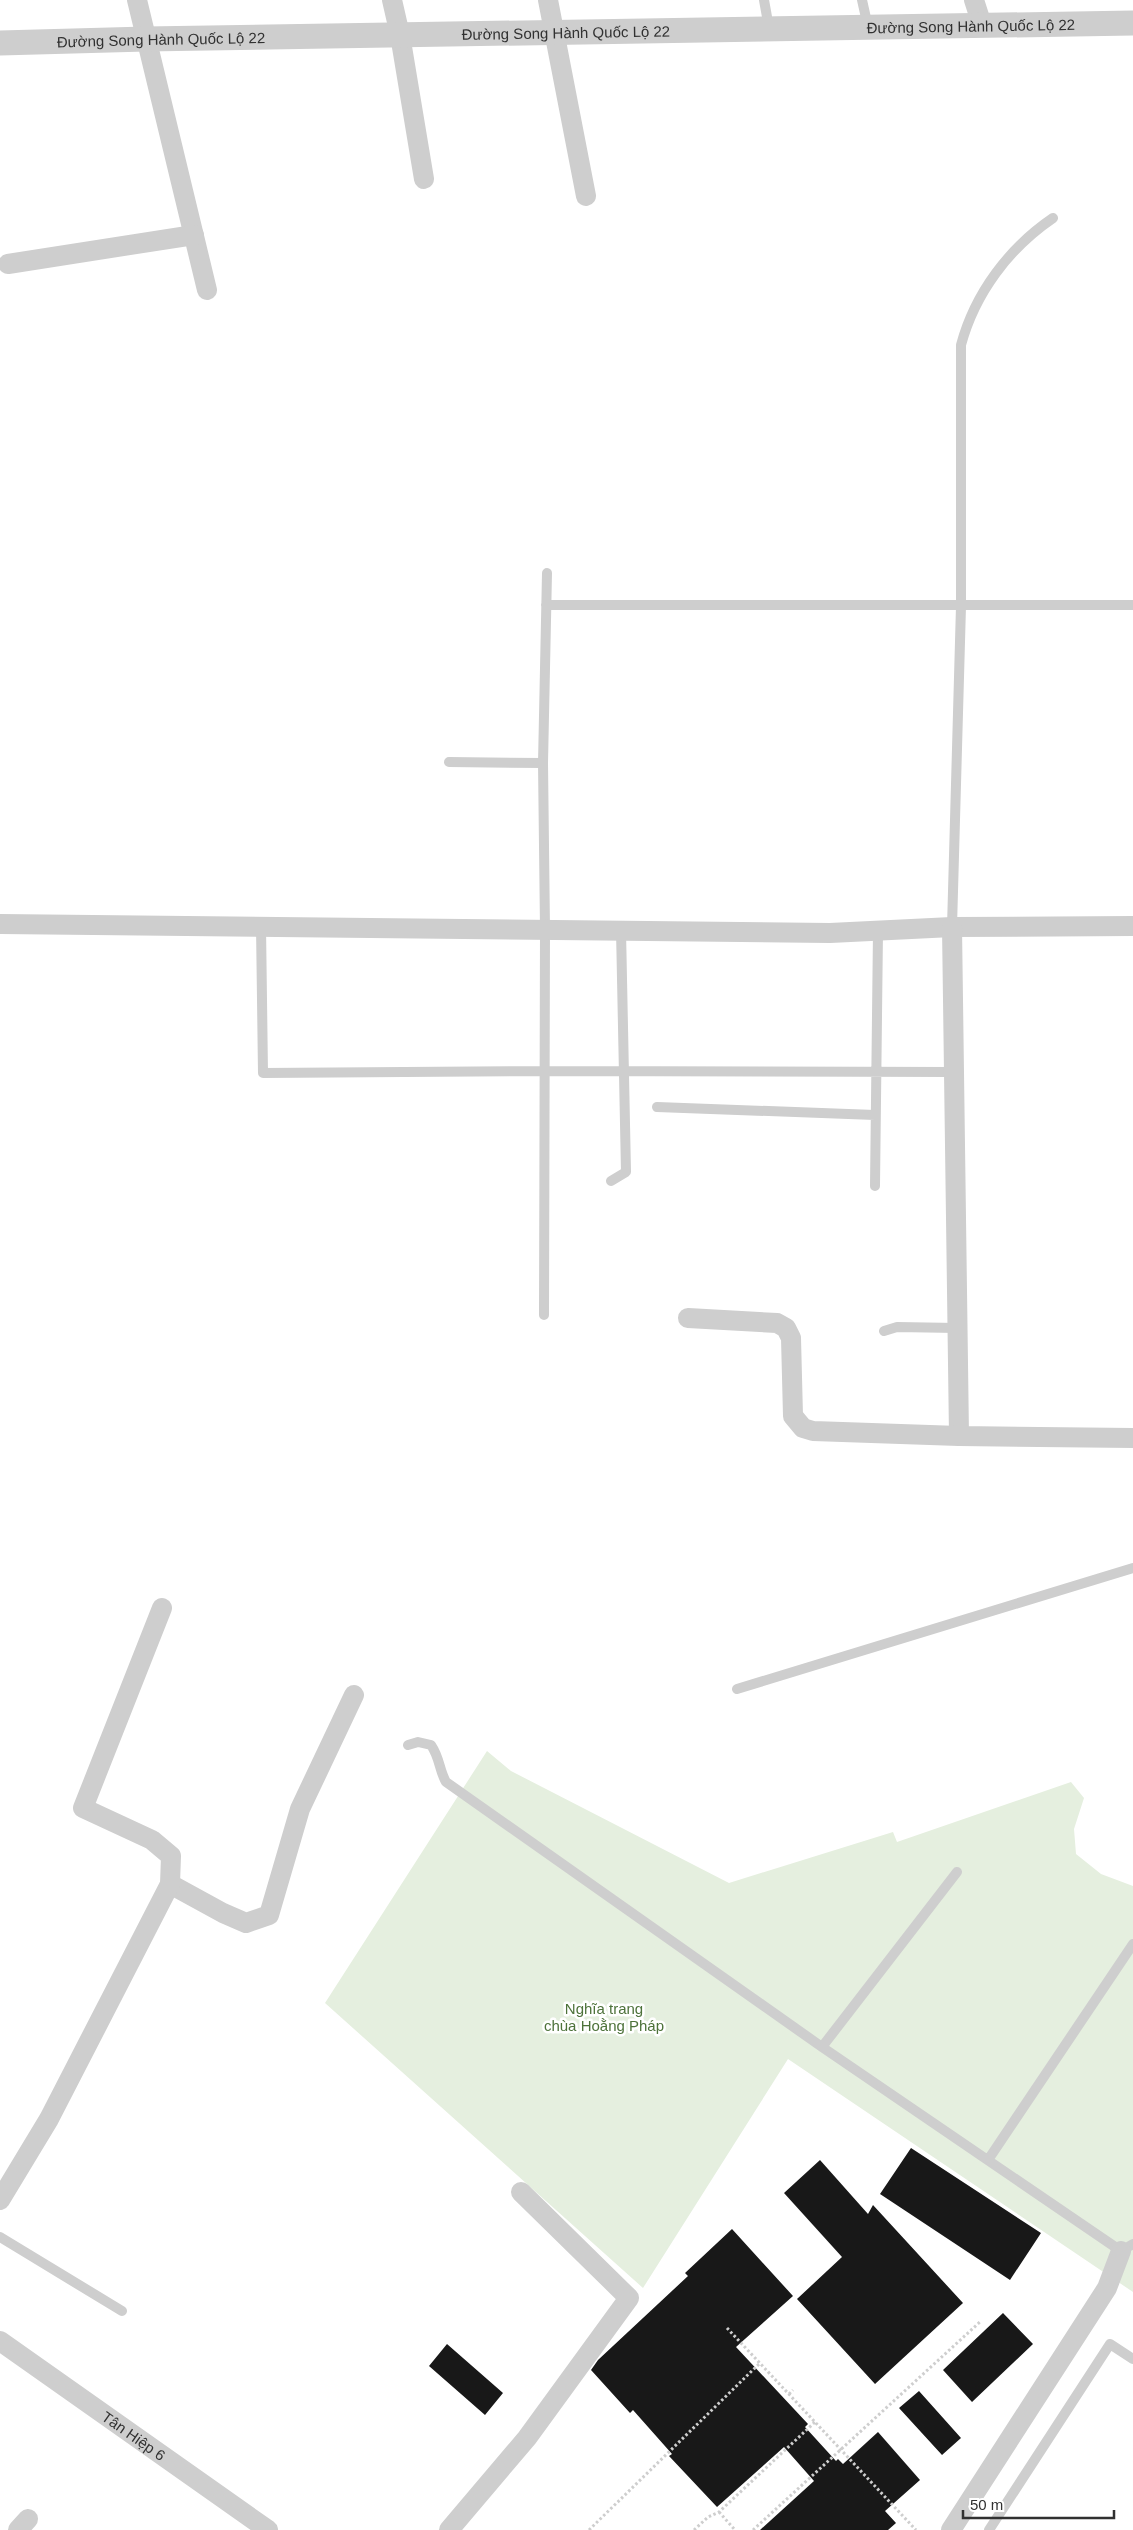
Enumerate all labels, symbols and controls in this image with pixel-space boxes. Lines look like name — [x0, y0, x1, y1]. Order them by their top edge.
street label: Đường Song Hành Quốc Lộ 22 — [866, 15, 1075, 36]
street label: Đường Song Hành Quốc Lộ 22 — [462, 22, 670, 42]
street label: Đường Song Hành Quốc Lộ 22 — [57, 29, 265, 50]
park label: Nghĩa trang chùa Hoằng Pháp — [544, 2000, 664, 2034]
street label: Tân Hiệp 6 — [99, 2407, 169, 2464]
scale bar — [963, 2488, 1114, 2520]
text: 50 m — [970, 2496, 1003, 2513]

